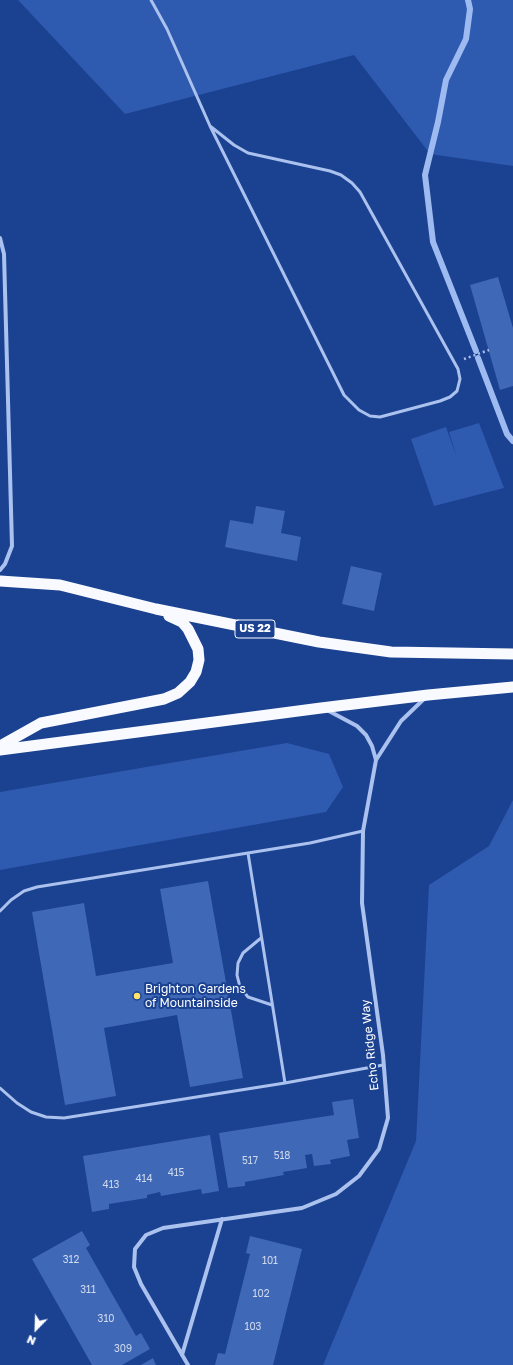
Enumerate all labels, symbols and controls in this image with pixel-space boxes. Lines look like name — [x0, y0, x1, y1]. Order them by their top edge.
road number: US 22 — [235, 620, 275, 638]
place label: Brighton Gardens of Mountainside — [145, 982, 246, 1010]
marker: Brighton Gardens of Mountainside — [132, 991, 142, 1001]
street label: Echo Ridge Way — [358, 999, 382, 1091]
house number: 518 — [274, 1150, 290, 1162]
house number: 517 — [242, 1155, 258, 1167]
house number: 415 — [168, 1167, 184, 1179]
house number: 414 — [135, 1173, 153, 1185]
house number: 413 — [103, 1179, 119, 1191]
house number: 312 — [63, 1254, 79, 1266]
house number: 101 — [262, 1255, 278, 1267]
house number: 311 — [80, 1284, 96, 1296]
house number: 102 — [253, 1288, 269, 1300]
north arrow — [16, 1309, 56, 1349]
house number: 310 — [98, 1313, 114, 1325]
house number: 103 — [245, 1321, 261, 1333]
text: N — [25, 1333, 38, 1348]
house number: 309 — [114, 1343, 132, 1355]

